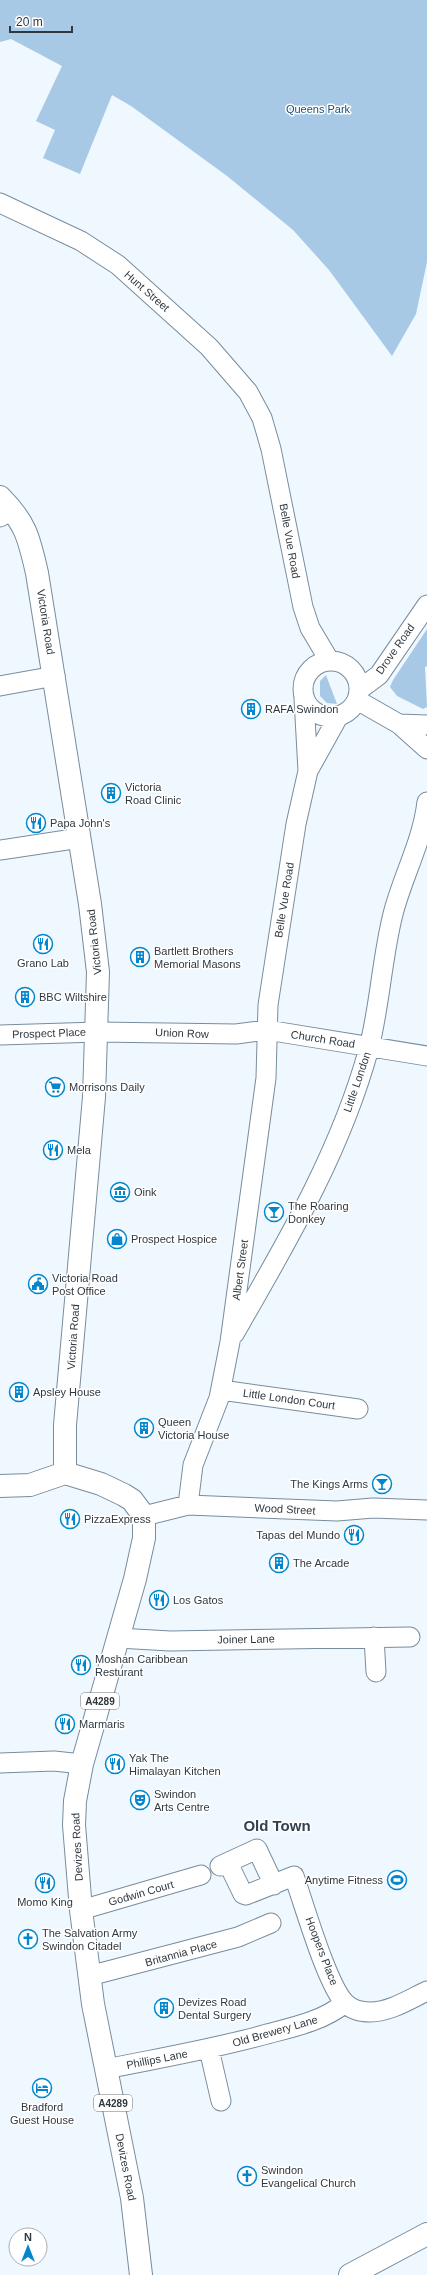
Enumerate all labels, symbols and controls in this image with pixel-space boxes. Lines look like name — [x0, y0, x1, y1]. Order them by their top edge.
scale bar — [10, 8, 72, 34]
text: 20 m — [16, 15, 43, 29]
park label: Queens Park — [286, 103, 351, 115]
street label: Hunt Street — [122, 268, 172, 314]
street label: Belle Vue Road — [277, 503, 303, 579]
street label: Victoria Road — [35, 589, 57, 655]
street label: Drove Road — [373, 622, 417, 676]
building icon: RAFA Swindon — [240, 698, 262, 720]
place label: RAFA Swindon — [265, 703, 338, 715]
place label: Victoria Road Clinic — [125, 781, 182, 806]
building icon: Victoria Road Clinic — [100, 782, 122, 804]
restaurant icon: Papa John's — [25, 812, 47, 834]
place label: Papa John's — [50, 817, 111, 829]
street label: Belle Vue Road — [272, 862, 296, 938]
street label: Victoria Road — [85, 909, 103, 975]
restaurant icon: Grano Lab — [32, 933, 54, 955]
place label: Bartlett Brothers Memorial Masons — [154, 945, 241, 970]
building icon: Bartlett Brothers Memorial Masons — [129, 946, 151, 968]
place label: Grano Lab — [17, 957, 69, 969]
building icon: BBC Wiltshire — [14, 986, 36, 1008]
place label: BBC Wiltshire — [39, 991, 107, 1003]
street label: Prospect Place — [12, 1026, 86, 1040]
street label: Union Row — [155, 1026, 209, 1040]
street label: Church Road — [290, 1028, 356, 1050]
street label: Little London — [341, 1050, 373, 1114]
supermarket icon: Morrisons Daily — [44, 1076, 66, 1098]
place label: Morrisons Daily — [69, 1081, 145, 1093]
restaurant icon: Mela — [42, 1139, 64, 1161]
place label: Mela — [67, 1144, 92, 1156]
museum icon: Oink — [109, 1181, 131, 1203]
place label: Oink — [134, 1186, 157, 1198]
place label: The Roaring Donkey — [288, 1200, 349, 1225]
bar icon: The Roaring Donkey — [263, 1201, 285, 1223]
shop icon: Prospect Hospice — [106, 1228, 128, 1250]
place label: Prospect Hospice — [131, 1233, 217, 1245]
street label: Albert Street — [230, 1239, 250, 1301]
place label: Victoria Road Post Office — [52, 1272, 118, 1297]
public building icon: Victoria Road Post Office — [27, 1273, 49, 1295]
street label: Victoria Road — [65, 1304, 81, 1370]
building icon: Apsley House — [8, 1381, 30, 1403]
place label: Apsley House — [33, 1386, 101, 1398]
street label: Little London Court — [242, 1387, 336, 1411]
place label: Queen Victoria House — [158, 1416, 229, 1441]
building icon: Queen Victoria House — [133, 1417, 155, 1439]
bar icon: The Kings Arms — [371, 1473, 393, 1495]
place label: The Kings Arms — [290, 1478, 368, 1490]
street label: Wood Street — [254, 1501, 316, 1517]
restaurant icon: PizzaExpress — [59, 1508, 81, 1530]
place label: PizzaExpress — [84, 1513, 151, 1525]
restaurant icon: Tapas del Mundo — [343, 1524, 365, 1546]
place label: Tapas del Mundo — [256, 1529, 340, 1541]
building icon: The Arcade — [268, 1552, 290, 1574]
place label: The Arcade — [293, 1557, 349, 1569]
restaurant icon: Los Gatos — [148, 1589, 170, 1611]
place label: Los Gatos — [173, 1594, 224, 1606]
street label: Joiner Lane — [217, 1632, 275, 1646]
place label: Moshan Caribbean Resturant — [95, 1653, 188, 1678]
restaurant icon: Moshan Caribbean Resturant — [70, 1654, 92, 1676]
road number: A4289 — [81, 1693, 119, 1709]
restaurant icon: Marmaris — [54, 1713, 76, 1735]
place label: Marmaris — [79, 1718, 125, 1730]
place label: Yak The Himalayan Kitchen — [129, 1752, 221, 1777]
restaurant icon: Yak The Himalayan Kitchen — [104, 1753, 126, 1775]
place label: Swindon Arts Centre — [154, 1788, 210, 1813]
theatre icon: Swindon Arts Centre — [129, 1789, 151, 1811]
street label: Devizes Road — [69, 1812, 85, 1882]
district label: Old Town — [243, 1817, 311, 1834]
sports icon: Anytime Fitness — [386, 1869, 408, 1891]
restaurant icon: Momo King — [34, 1872, 56, 1894]
place label: Anytime Fitness — [305, 1874, 383, 1886]
street label: Godwin Court — [107, 1878, 175, 1908]
place label: Momo King — [17, 1896, 73, 1908]
street label: Hoopers Place — [303, 1915, 341, 1987]
place label: The Salvation Army Swindon Citadel — [42, 1927, 138, 1952]
church icon: The Salvation Army Swindon Citadel — [17, 1928, 39, 1950]
street label: Britannia Place — [144, 1938, 218, 1968]
place label: Devizes Road Dental Surgery — [178, 1996, 252, 2021]
building icon: Devizes Road Dental Surgery — [153, 1997, 175, 2019]
street label: Old Brewery Lane — [231, 2013, 319, 2049]
street label: Phillips Lane — [125, 2047, 189, 2071]
hotel icon: Bradford Guest House — [31, 2077, 53, 2099]
road number: A4289 — [94, 2095, 132, 2111]
place label: Bradford Guest House — [10, 2101, 74, 2126]
street label: Devizes Road — [114, 2132, 138, 2202]
place label: Swindon Evangelical Church — [261, 2164, 356, 2189]
church icon: Swindon Evangelical Church — [236, 2165, 258, 2187]
north arrow — [8, 2227, 48, 2267]
text: N — [24, 2231, 32, 2243]

